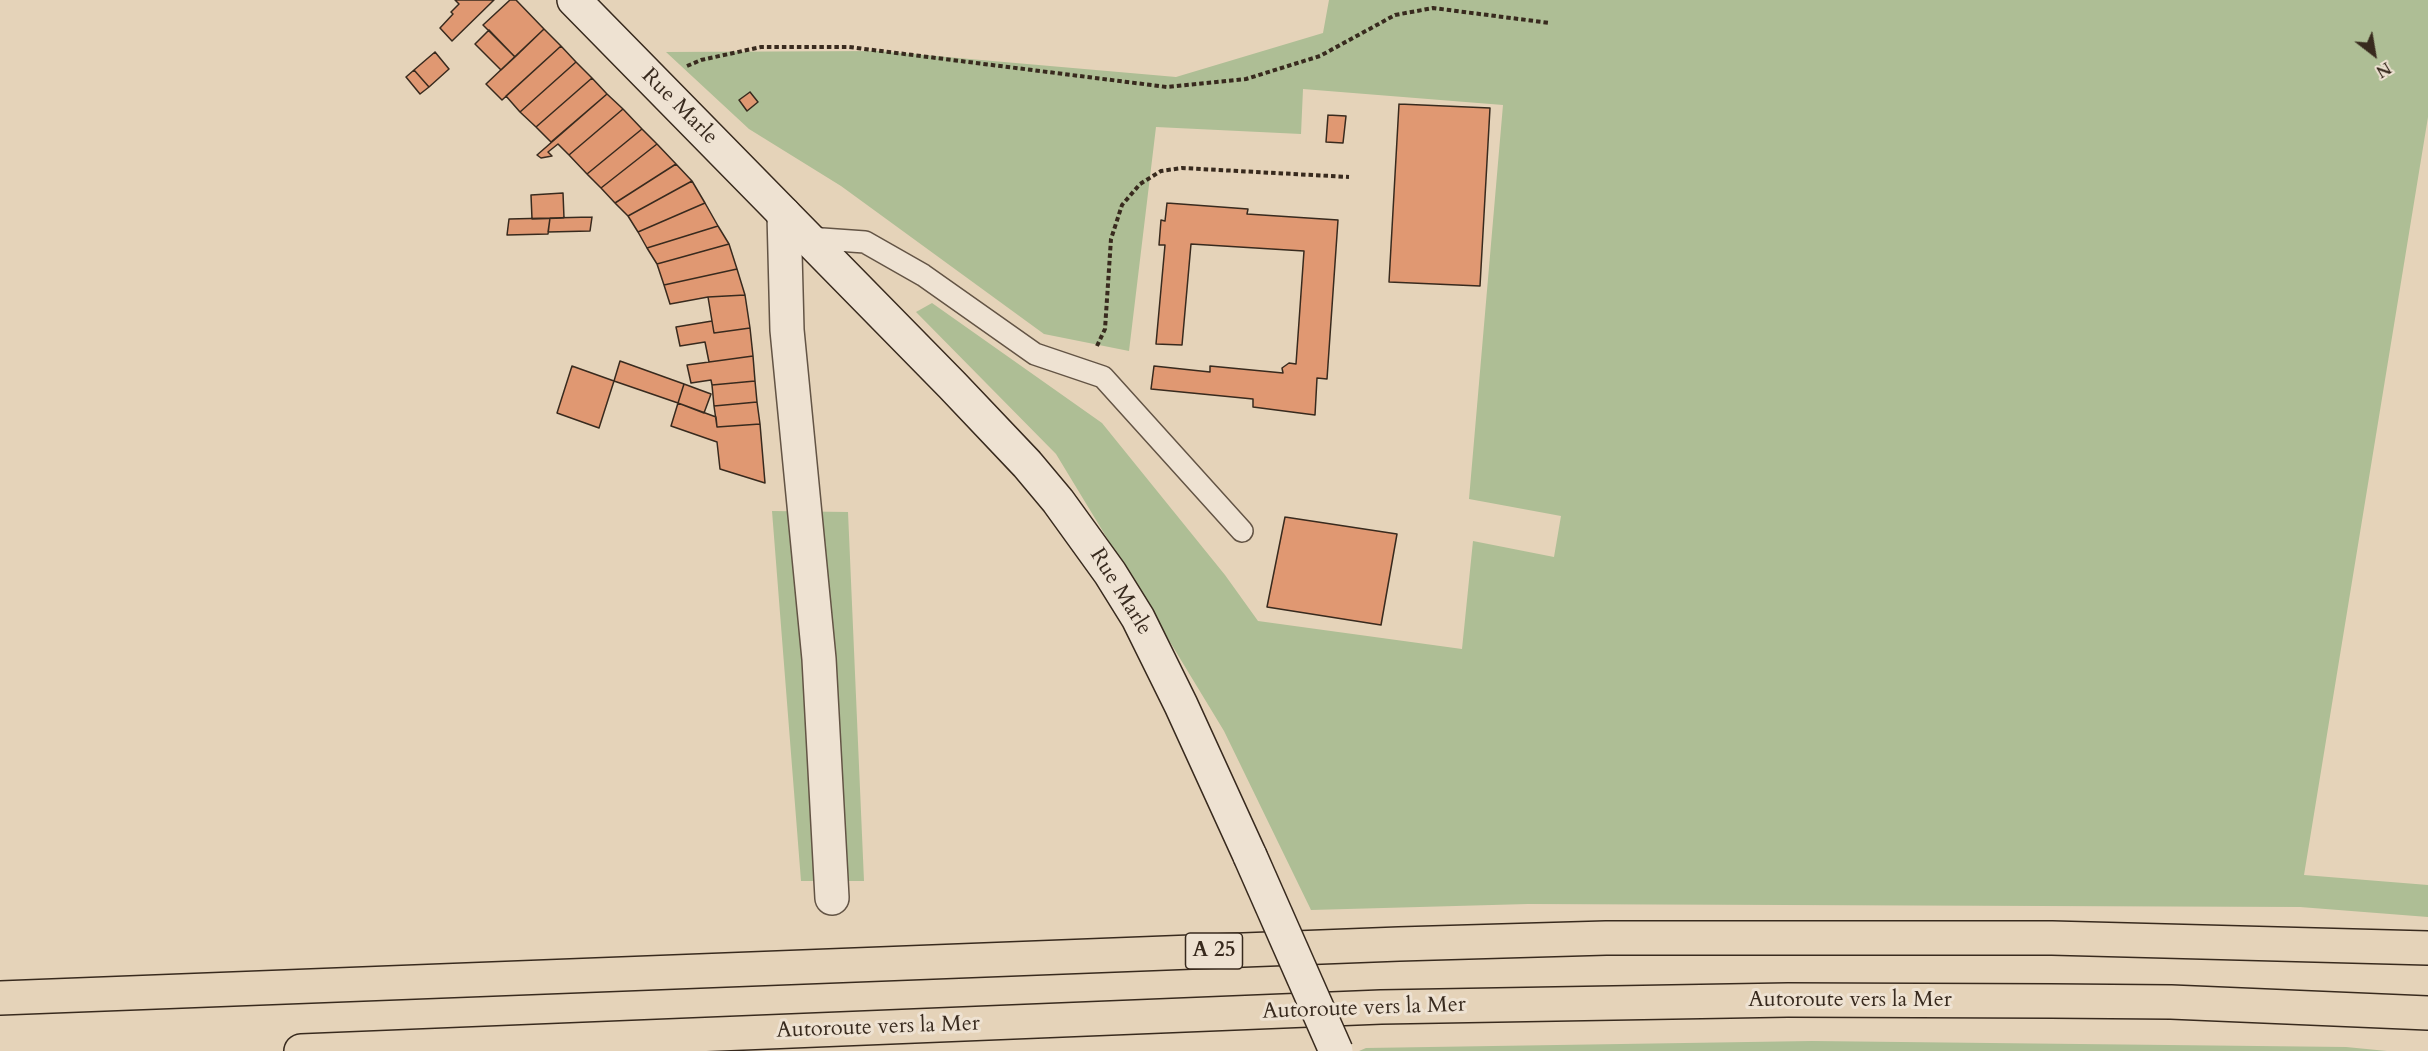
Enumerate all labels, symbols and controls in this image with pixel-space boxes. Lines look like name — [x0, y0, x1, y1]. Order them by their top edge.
north arrow — [2344, 24, 2404, 84]
text: N — [2372, 56, 2395, 82]
street label: Rue Marle — [635, 63, 723, 151]
street label: Rue Marle — [1083, 544, 1157, 640]
road number: A 25 — [1186, 933, 1242, 969]
street label: Autoroute vers la Mer — [1748, 988, 1952, 1014]
street label: Autoroute vers la Mer — [1262, 992, 1466, 1026]
street label: Autoroute vers la Mer — [776, 1011, 980, 1045]

